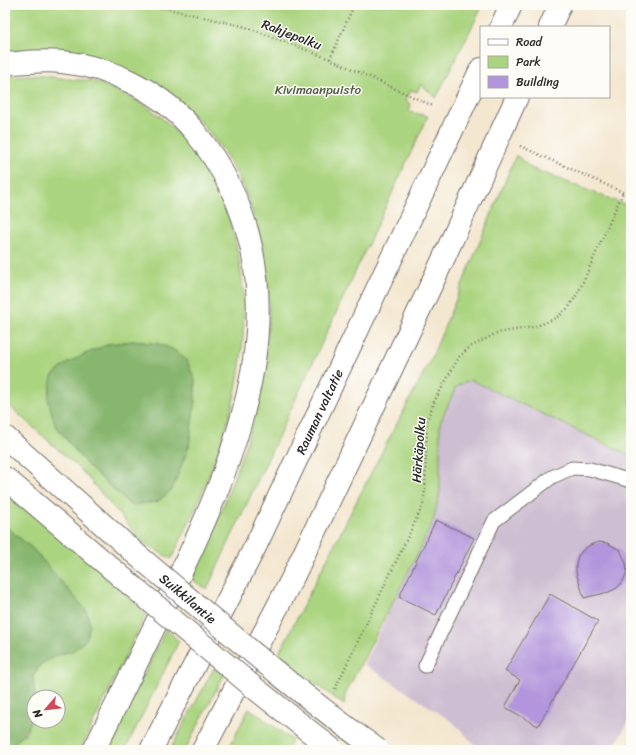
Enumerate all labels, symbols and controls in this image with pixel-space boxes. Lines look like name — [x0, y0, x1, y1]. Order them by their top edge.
street label: Rahjepolku — [258, 12, 325, 57]
legend — [480, 26, 610, 98]
text: Road — [516, 31, 543, 53]
text: Park — [516, 51, 541, 73]
text: Building — [516, 71, 559, 93]
park label: Kivimaanpuisto — [275, 78, 362, 101]
street label: Rauman valtatie — [289, 365, 350, 458]
street label: Härkäpolku — [405, 417, 432, 484]
street label: Suikkilantie — [154, 567, 222, 630]
north arrow — [26, 689, 66, 729]
text: N — [27, 705, 48, 722]

